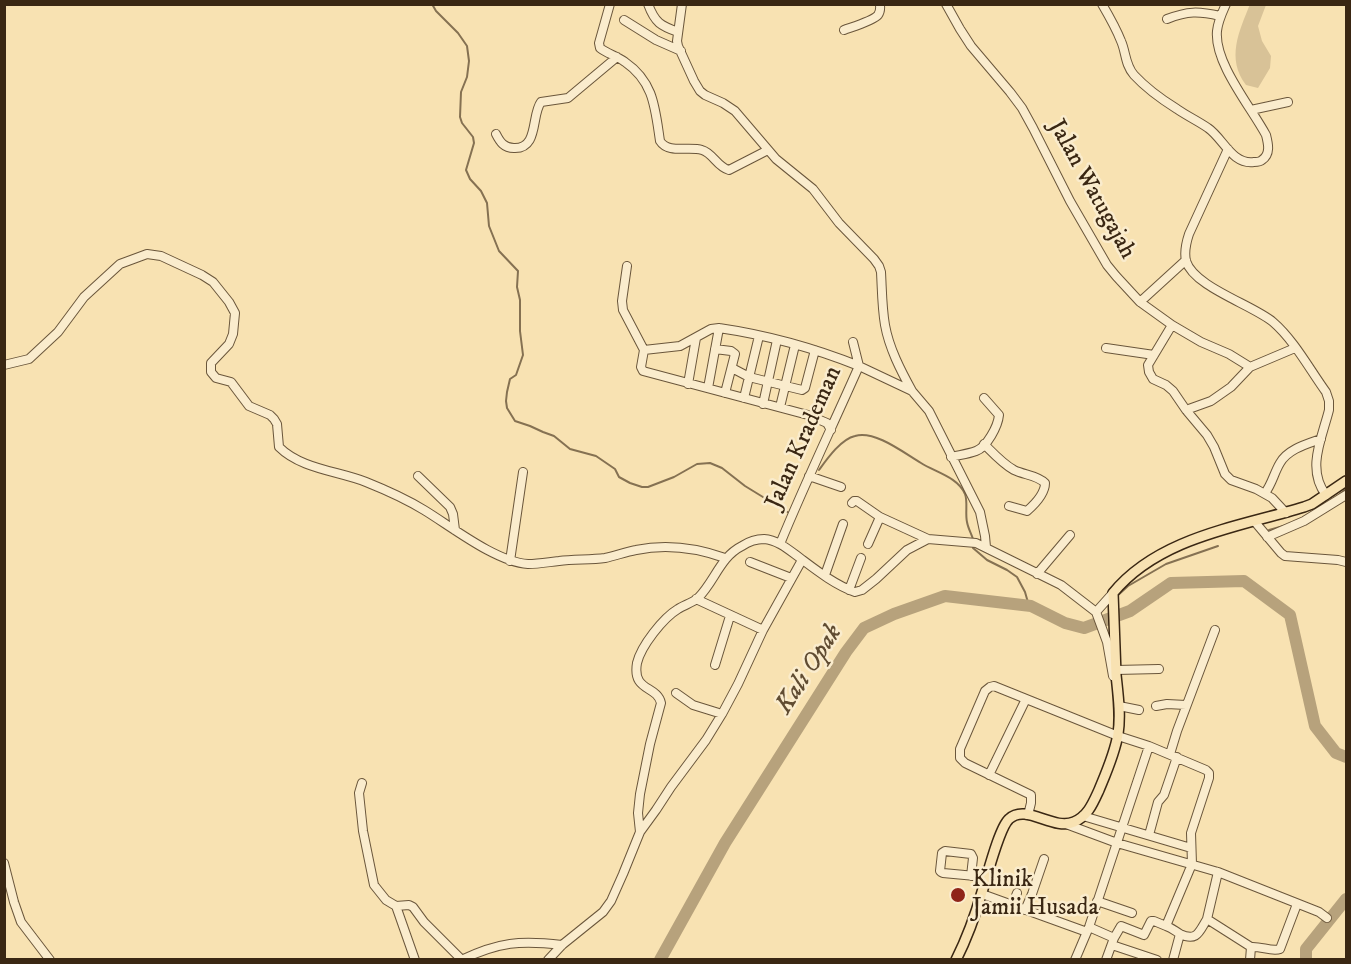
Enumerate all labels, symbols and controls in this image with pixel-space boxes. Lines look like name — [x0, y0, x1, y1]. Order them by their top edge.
street label: Jalan Watugajah — [1041, 115, 1141, 265]
street label: Jalan Krademan — [761, 362, 849, 514]
water label: Kali Opak — [770, 620, 850, 720]
place label: Klinik Jamii Husada — [972, 867, 1099, 923]
marker: Klinik Jamii Husada — [949, 886, 967, 904]

